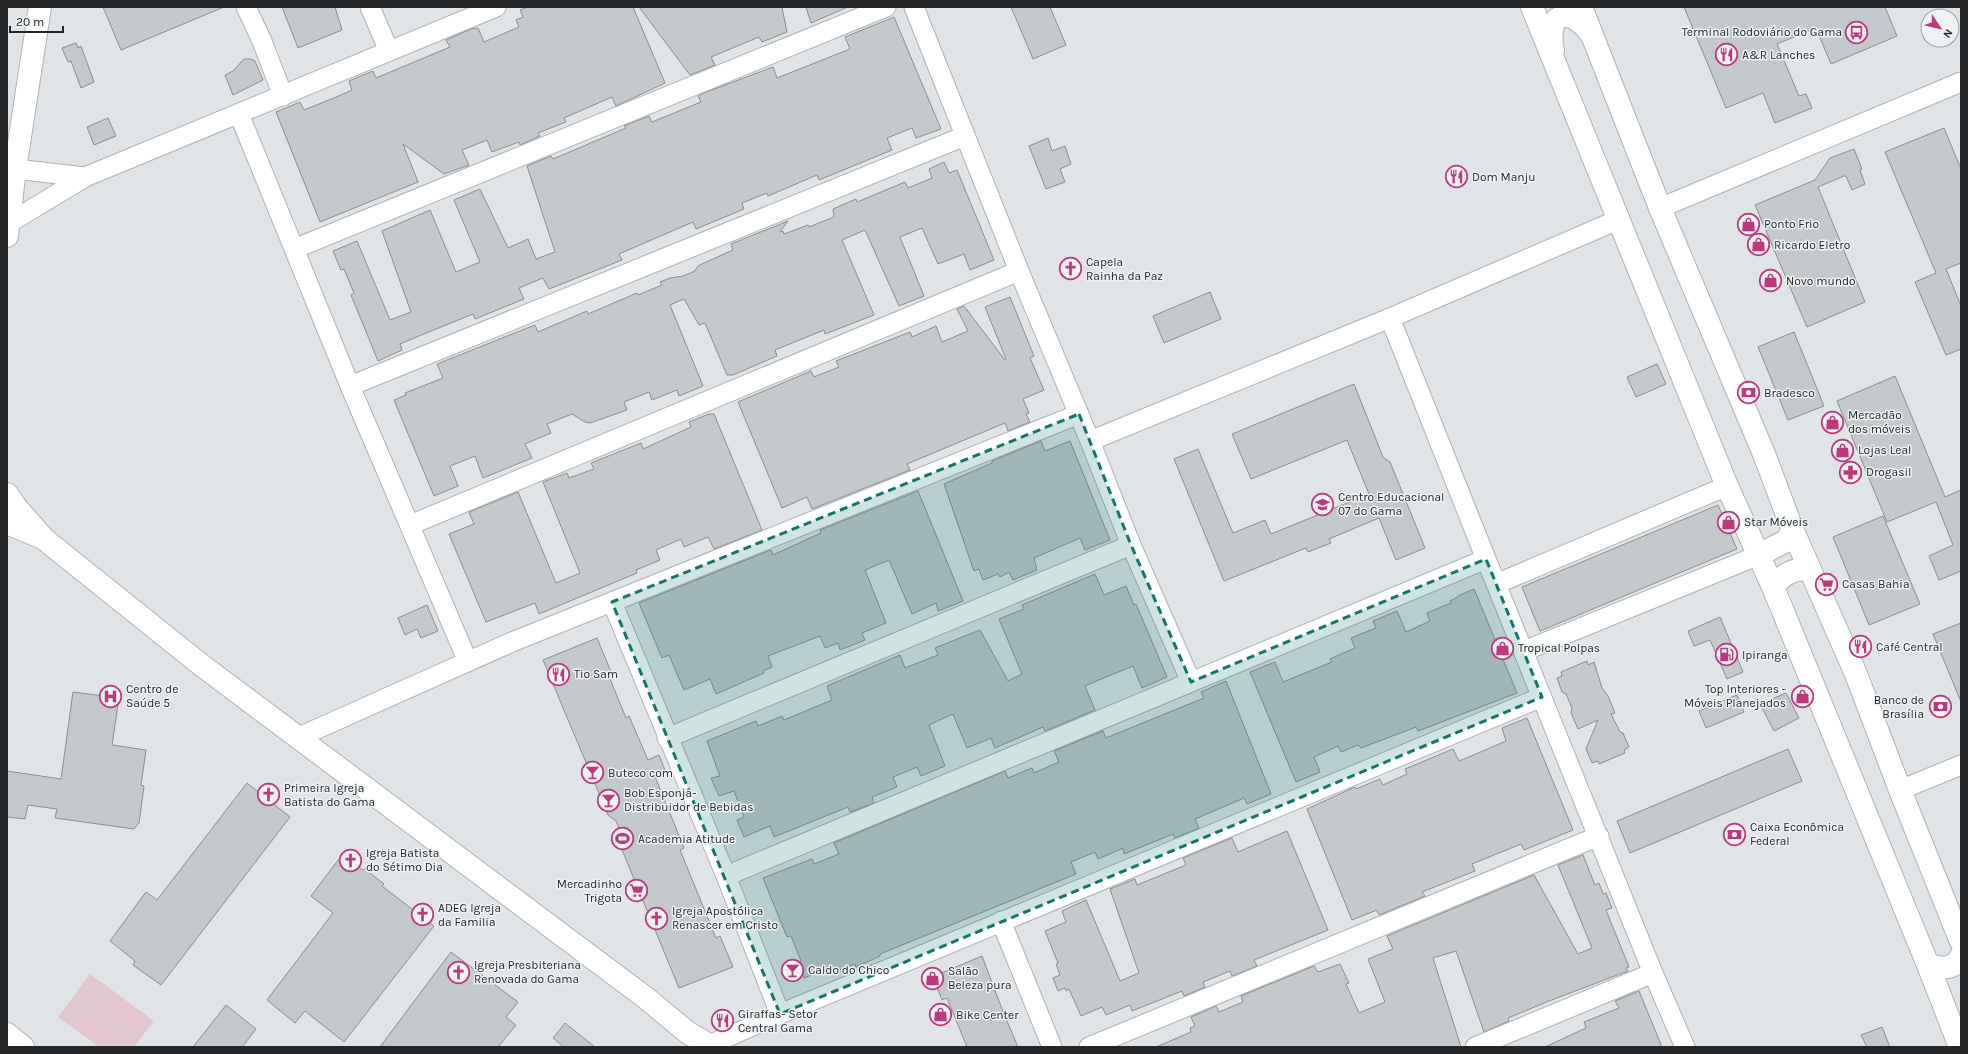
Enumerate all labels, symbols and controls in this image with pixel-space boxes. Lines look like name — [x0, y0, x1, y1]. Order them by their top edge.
scale bar — [10, 8, 63, 34]
north arrow — [1920, 8, 1960, 48]
text: 20 m — [16, 15, 44, 29]
bus stop icon: Terminal Rodoviário do Gama — [1844, 19, 1870, 45]
place label: Terminal Rodoviário do Gama — [1682, 25, 1842, 39]
text: N — [1940, 26, 1955, 40]
restaurant icon: A&R Lanches — [1713, 42, 1739, 68]
place label: A&R Lanches — [1742, 48, 1815, 62]
restaurant icon: Dom Manju — [1444, 164, 1470, 190]
place label: Dom Manju — [1472, 170, 1536, 184]
shop icon: Ponto Frio — [1735, 211, 1761, 237]
place label: Ponto Frio — [1764, 217, 1819, 231]
shop icon: Ricardo Eletro — [1746, 232, 1772, 258]
place label: Ricardo Eletro — [1774, 238, 1850, 252]
place label: Capela Rainha da Paz — [1086, 255, 1163, 283]
church icon: Capela Rainha da Paz — [1057, 256, 1083, 282]
shop icon: Novo mundo — [1758, 268, 1784, 294]
place label: Novo mundo — [1786, 274, 1856, 288]
bank icon: Bradesco — [1735, 380, 1761, 406]
place label: Bradesco — [1764, 386, 1815, 400]
place label: Mercadão dos móveis — [1848, 408, 1911, 436]
shop icon: Mercadão dos móveis — [1820, 409, 1846, 435]
shop icon: Lojas Leal — [1830, 437, 1856, 463]
place label: Lojas Leal — [1858, 443, 1911, 457]
pharmacy icon: Drogasil — [1838, 459, 1864, 485]
place label: Drogasil — [1866, 465, 1911, 479]
place label: Centro Educacional 07 do Gama — [1338, 490, 1444, 518]
school or university icon: Centro Educacional 07 do Gama — [1309, 491, 1335, 517]
shop icon: Star Móveis — [1716, 509, 1742, 535]
place label: Star Móveis — [1744, 515, 1808, 529]
supermarket icon: Casas Bahia — [1814, 571, 1840, 597]
place label: Casas Bahia — [1842, 577, 1910, 591]
restaurant icon: Café Central — [1848, 634, 1874, 660]
shop icon: Tropical Polpas — [1489, 635, 1515, 661]
place label: Café Central — [1876, 640, 1943, 654]
place label: Tropical Polpas — [1518, 641, 1600, 655]
fuel station icon: Ipiranga — [1713, 642, 1739, 668]
place label: Ipiranga — [1742, 648, 1788, 662]
restaurant icon: Tio Sam — [546, 661, 572, 687]
place label: Tio Sam — [574, 667, 618, 681]
place label: Centro de Saúde 5 — [126, 682, 178, 710]
place label: Top Interiores - Móveis Planejados — [1684, 682, 1786, 710]
hospital icon: Centro de Saúde 5 — [98, 683, 124, 709]
shop icon: Top Interiores - Móveis Planejados — [1789, 683, 1815, 709]
place label: Banco de Brasília — [1874, 693, 1924, 721]
bank icon: Banco de Brasília — [1927, 694, 1953, 720]
bar icon: Buteco com — [580, 760, 606, 786]
place label: Buteco com — [608, 766, 673, 780]
place label: Primeira Igreja Batista do Gama — [284, 781, 375, 809]
church icon: Primeira Igreja Batista do Gama — [256, 782, 282, 808]
place label: Bob Esponja- Distribuidor de Bebidas — [624, 786, 754, 814]
bar icon: Bob Esponja- Distribuidor de Bebidas — [595, 787, 621, 813]
place label: Caixa Econômica Federal — [1750, 820, 1844, 848]
bank icon: Caixa Econômica Federal — [1722, 821, 1748, 847]
sports icon: Academia Atitude — [610, 826, 636, 852]
place label: Academia Atitude — [638, 832, 735, 846]
place label: Igreja Batista do Sétimo Dia — [366, 846, 443, 874]
church icon: Igreja Batista do Sétimo Dia — [338, 847, 364, 873]
place label: Mercadinho Trigota — [557, 877, 622, 905]
supermarket icon: Mercadinho Trigota — [624, 878, 650, 904]
place label: ADEG Igreja da Familia — [438, 901, 501, 929]
church icon: ADEG Igreja da Familia — [409, 902, 435, 928]
place label: Igreja Apostólica Renascer em Cristo — [672, 904, 778, 932]
church icon: Igreja Apostólica Renascer em Cristo — [643, 905, 669, 931]
bar icon: Caldo do Chico — [779, 957, 805, 983]
place label: Igreja Presbiteriana Renovada do Gama — [474, 958, 581, 986]
church icon: Igreja Presbiteriana Renovada do Gama — [445, 959, 471, 985]
place label: Caldo do Chico — [808, 963, 889, 977]
place label: Salão Beleza pura — [948, 964, 1012, 992]
shop icon: Salão Beleza pura — [920, 965, 946, 991]
shop icon: Bike Center — [927, 1002, 953, 1028]
place label: Giraffas- Setor Central Gama — [738, 1007, 818, 1035]
restaurant icon: Giraffas- Setor Central Gama — [709, 1008, 735, 1034]
place label: Bike Center — [956, 1008, 1019, 1022]

